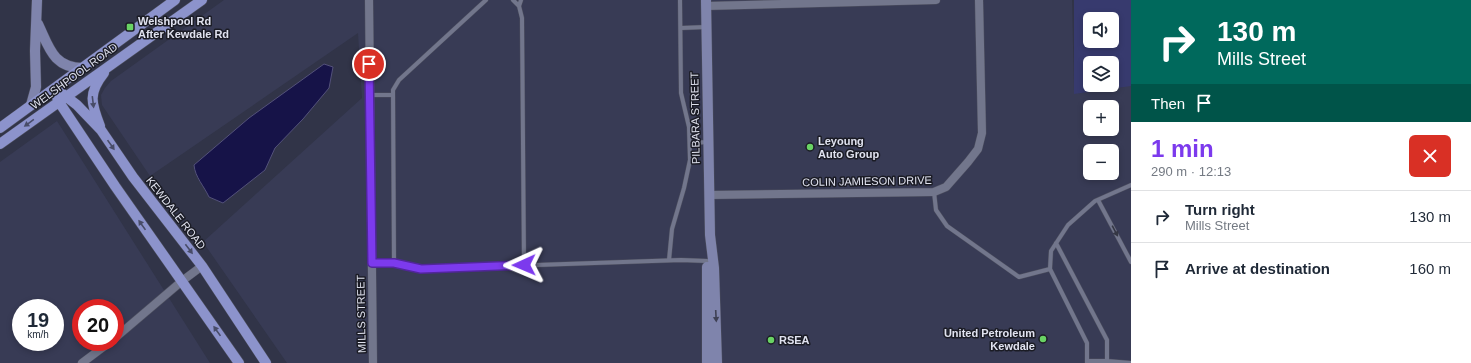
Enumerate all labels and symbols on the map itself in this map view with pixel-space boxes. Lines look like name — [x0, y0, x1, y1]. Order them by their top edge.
place label: Welshpool Rd After Kewdale Rd — [138, 15, 229, 40]
marker: Welshpool Rd After Kewdale Rd — [125, 22, 135, 32]
street label: WELSHPOOL ROAD — [28, 41, 120, 111]
pin — [352, 47, 386, 81]
street label: PILBARA STREET — [688, 71, 702, 164]
one-way arrow — [90, 96, 96, 109]
one-way arrow — [24, 119, 35, 127]
place label: Leyoung Auto Group — [818, 135, 879, 160]
one-way arrow — [108, 139, 115, 151]
marker: Leyoung Auto Group — [805, 142, 815, 152]
street label: KEWDALE ROAD — [144, 174, 208, 252]
street label: COLIN JAMIESON DRIVE — [802, 174, 932, 188]
one-way arrow — [138, 219, 146, 230]
one-way arrow — [1111, 225, 1118, 237]
one-way arrow — [185, 244, 194, 255]
position arrow — [503, 244, 545, 286]
street label: MILLS STREET — [354, 275, 368, 353]
speed limit sign: 20 — [72, 299, 124, 351]
one-way arrow — [713, 310, 720, 322]
one-way arrow — [213, 326, 221, 336]
place label: United Petroleum Kewdale — [944, 327, 1035, 352]
place label: RSEA — [779, 334, 810, 346]
marker: United Petroleum Kewdale — [1038, 334, 1048, 344]
marker: RSEA — [766, 335, 776, 345]

